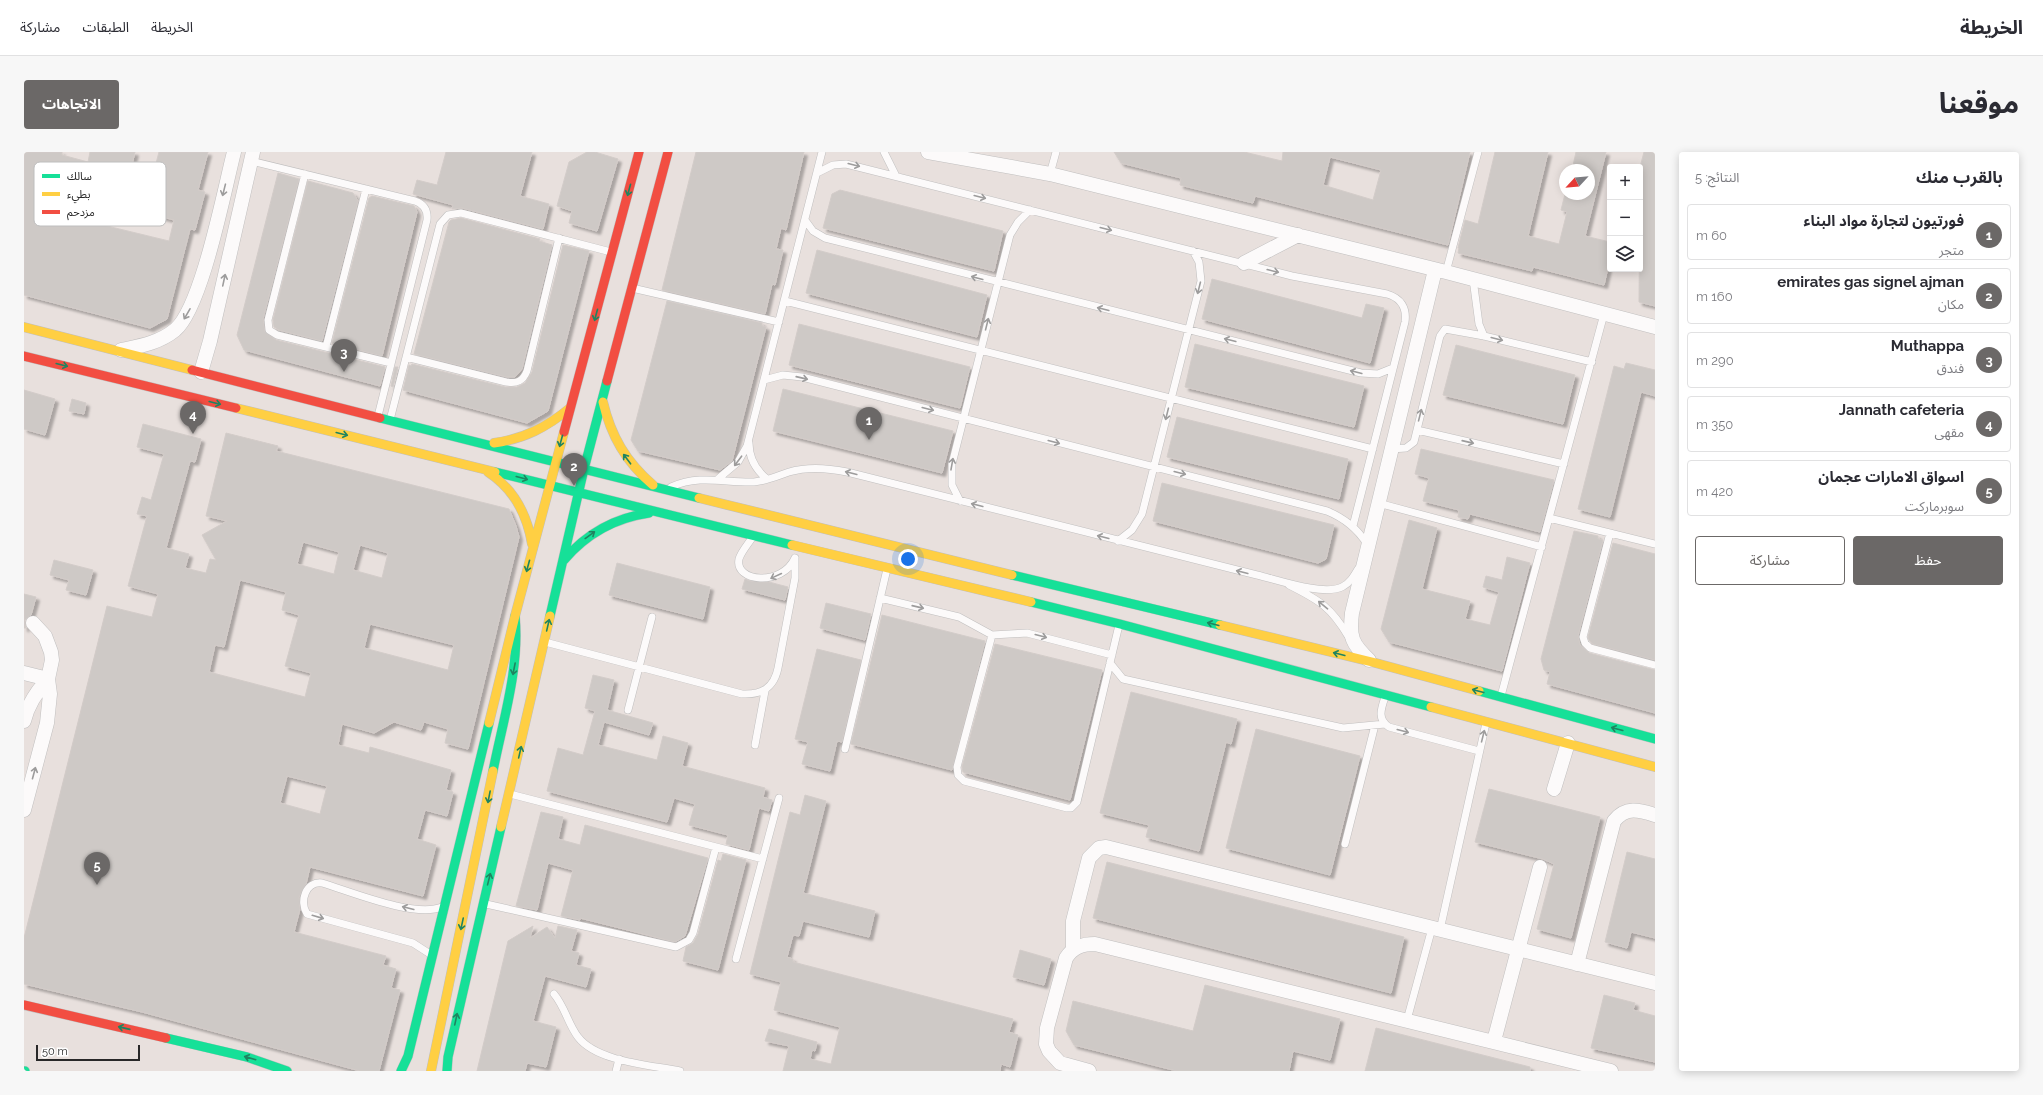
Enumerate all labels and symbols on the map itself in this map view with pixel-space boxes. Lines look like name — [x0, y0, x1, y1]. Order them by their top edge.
legend — [34, 162, 166, 226]
one-way arrow — [847, 162, 860, 170]
north arrow — [1559, 164, 1595, 200]
text: سالك — [67, 170, 92, 183]
one-way arrow — [220, 183, 227, 196]
one-way arrow — [625, 183, 633, 196]
text: بطيء — [67, 188, 90, 204]
one-way arrow — [973, 194, 986, 202]
text: مزدحم — [67, 206, 95, 221]
one-way arrow — [1099, 226, 1112, 233]
one-way arrow — [1266, 268, 1279, 275]
one-way arrow — [971, 273, 984, 281]
one-way arrow — [221, 274, 229, 287]
one-way arrow — [1195, 281, 1202, 294]
one-way arrow — [1097, 305, 1110, 312]
one-way arrow — [183, 308, 191, 320]
one-way arrow — [591, 308, 599, 321]
one-way arrow — [984, 318, 991, 331]
one-way arrow — [1223, 336, 1236, 343]
one-way arrow — [1491, 336, 1504, 343]
pin: 3 — [331, 339, 357, 372]
one-way arrow — [55, 362, 68, 370]
one-way arrow — [1349, 368, 1362, 375]
one-way arrow — [795, 374, 808, 382]
one-way arrow — [209, 399, 222, 407]
pin: 4 — [180, 401, 206, 434]
one-way arrow — [921, 406, 934, 414]
pin: 1 — [856, 407, 882, 440]
one-way arrow — [1163, 407, 1171, 420]
one-way arrow — [1417, 409, 1425, 422]
one-way arrow — [335, 430, 348, 438]
one-way arrow — [557, 434, 565, 447]
one-way arrow — [1462, 438, 1475, 446]
one-way arrow — [1047, 439, 1060, 447]
pin: 2 — [561, 453, 587, 486]
one-way arrow — [622, 454, 631, 465]
one-way arrow — [734, 456, 742, 467]
one-way arrow — [948, 457, 956, 470]
one-way arrow — [844, 469, 857, 477]
one-way arrow — [1173, 470, 1186, 478]
one-way arrow — [515, 475, 528, 483]
one-way arrow — [970, 501, 983, 508]
one-way arrow — [585, 530, 596, 539]
one-way arrow — [1096, 532, 1109, 540]
your location — [898, 549, 918, 569]
one-way arrow — [524, 559, 531, 572]
one-way arrow — [1236, 568, 1249, 575]
one-way arrow — [771, 573, 783, 580]
one-way arrow — [1318, 600, 1329, 609]
one-way arrow — [911, 604, 924, 611]
one-way arrow — [545, 619, 553, 632]
one-way arrow — [1207, 619, 1220, 627]
one-way arrow — [1034, 633, 1047, 640]
one-way arrow — [1333, 650, 1346, 658]
one-way arrow — [509, 662, 517, 675]
one-way arrow — [1472, 687, 1485, 695]
one-way arrow — [1611, 725, 1624, 732]
one-way arrow — [1397, 728, 1410, 735]
one-way arrow — [1479, 730, 1487, 743]
one-way arrow — [516, 746, 524, 759]
one-way arrow — [31, 767, 38, 780]
one-way arrow — [484, 790, 492, 803]
pin: 5 — [84, 852, 110, 885]
one-way arrow — [486, 873, 494, 886]
one-way arrow — [402, 904, 415, 912]
one-way arrow — [311, 914, 324, 921]
one-way arrow — [458, 917, 466, 930]
one-way arrow — [453, 1013, 461, 1026]
one-way arrow — [117, 1024, 130, 1032]
scale bar — [36, 1043, 140, 1062]
one-way arrow — [244, 1053, 257, 1061]

